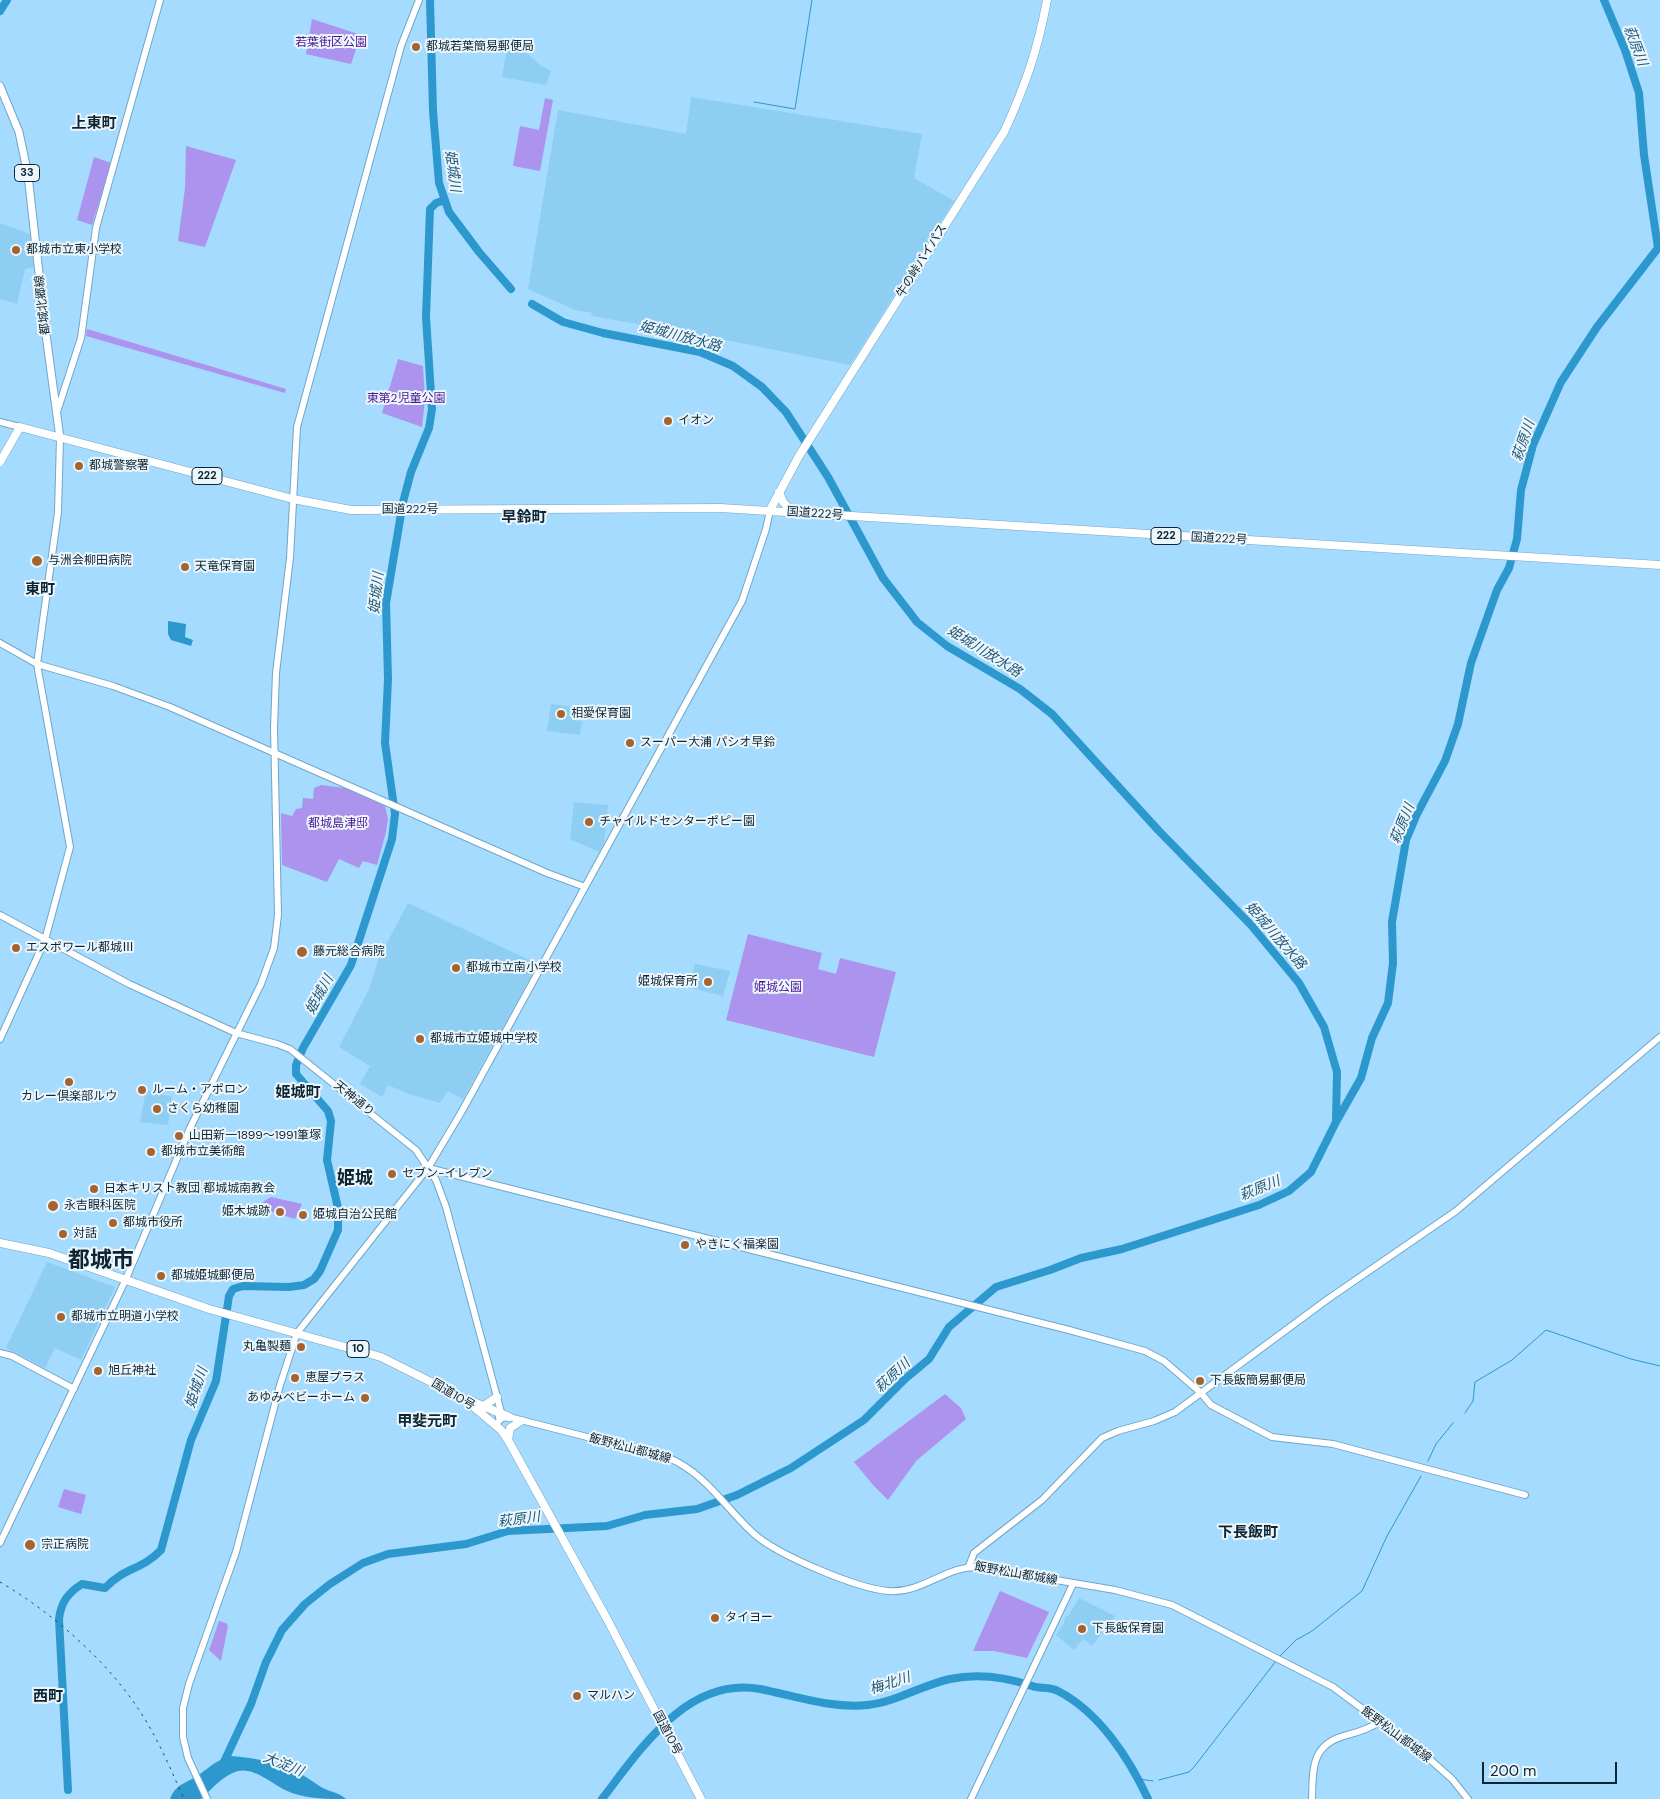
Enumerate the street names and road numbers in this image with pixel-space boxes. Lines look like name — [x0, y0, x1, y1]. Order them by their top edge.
road number: 33 — [15, 164, 40, 182]
street label: 牛の峠バイパス — [894, 222, 950, 300]
street label: 都城北郷線 — [33, 274, 53, 336]
road number: 222 — [192, 468, 222, 484]
street label: 国道222号 — [382, 503, 438, 517]
street label: 国道222号 — [786, 505, 844, 523]
road number: 222 — [1151, 528, 1181, 544]
street label: 国道222号 — [1190, 530, 1248, 548]
street label: 天神通り — [331, 1078, 377, 1120]
road number: 10 — [347, 1340, 369, 1358]
street label: 国道10号 — [429, 1376, 477, 1414]
street label: 飯野松山都城線 — [588, 1431, 672, 1467]
street label: 飯野松山都城線 — [973, 1560, 1059, 1588]
street label: 飯野松山都城線 — [1358, 1704, 1434, 1766]
street label: 国道10号 — [649, 1708, 685, 1758]

